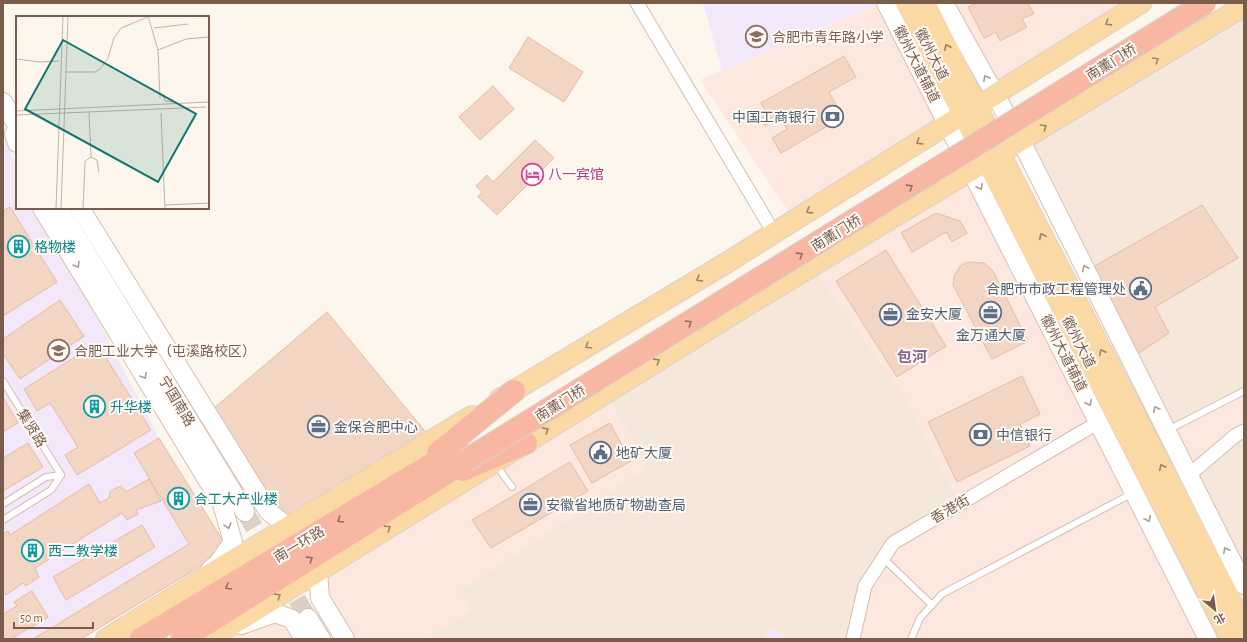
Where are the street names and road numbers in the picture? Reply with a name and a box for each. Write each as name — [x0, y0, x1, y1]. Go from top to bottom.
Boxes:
street label: 徽州大道辅道 — [891, 23, 943, 105]
street label: 徽州大道 — [912, 25, 952, 83]
street label: 南薰门桥 — [1084, 41, 1139, 84]
street label: 南薰门桥 — [809, 212, 864, 255]
street label: 徽州大道辅道 — [1038, 312, 1090, 394]
street label: 徽州大道 — [1059, 313, 1099, 371]
street label: 宁国南路 — [156, 373, 198, 429]
street label: 南薰门桥 — [533, 382, 588, 425]
street label: 集贤路 — [14, 406, 49, 450]
street label: 香港街 — [928, 492, 972, 526]
street label: 南一环路 — [271, 524, 327, 565]

